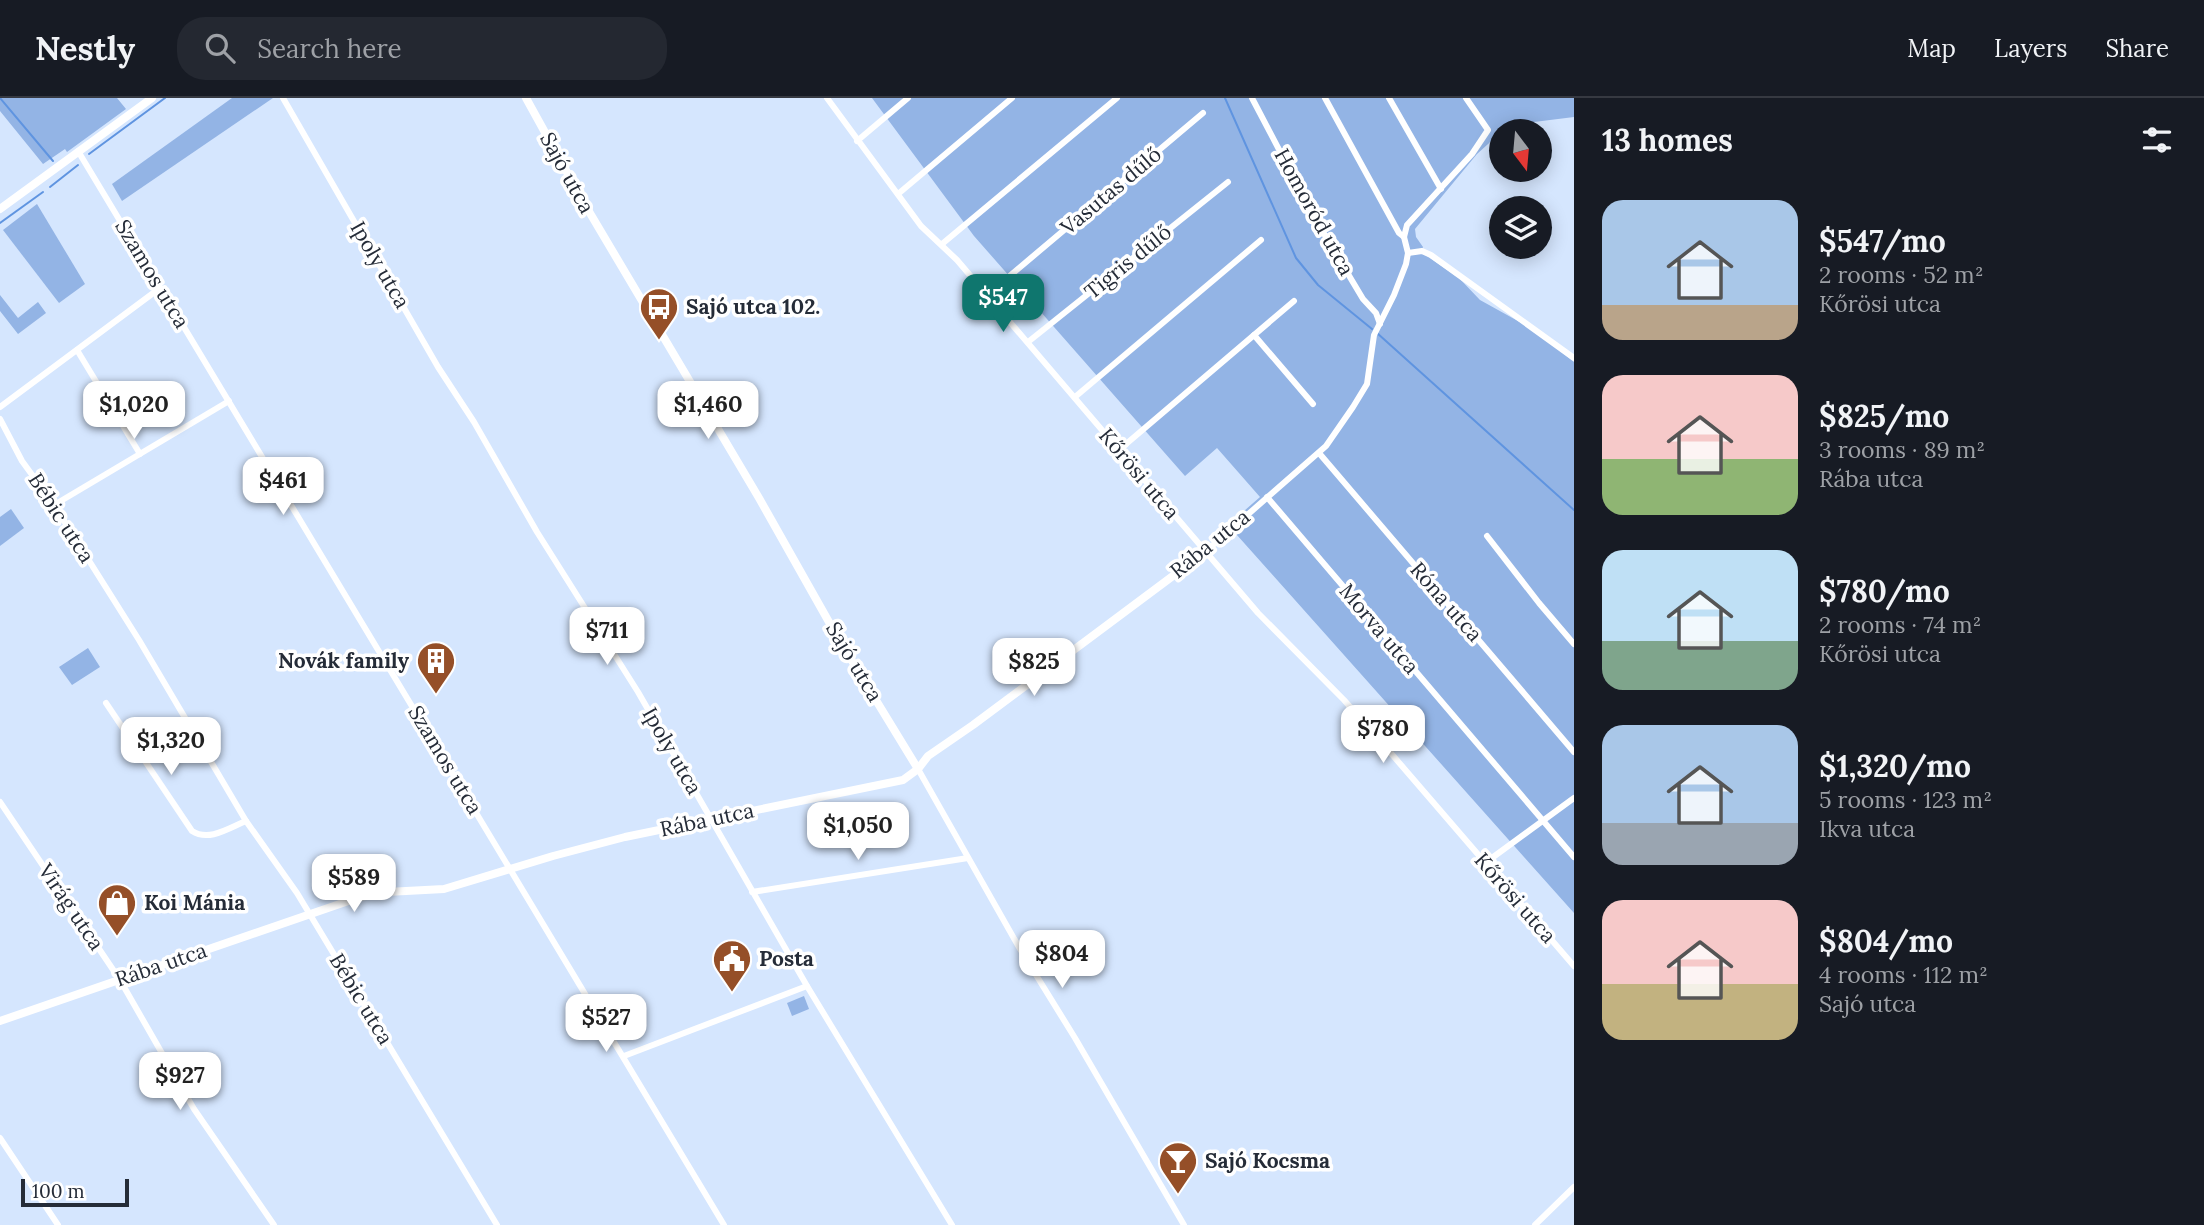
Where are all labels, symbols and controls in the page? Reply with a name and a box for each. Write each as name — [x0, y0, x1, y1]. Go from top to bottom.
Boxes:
search box — [177, 17, 667, 80]
text: Nestly — [35, 27, 135, 69]
icon: search — [201, 29, 239, 67]
text: Search here — [257, 32, 402, 65]
text: Map — [1907, 33, 1956, 64]
text: Layers — [1994, 33, 2067, 64]
text: Share — [2105, 33, 2169, 64]
north arrow — [1489, 119, 1552, 182]
map controls — [1489, 119, 1552, 259]
text: 13 homes — [1602, 121, 1733, 159]
icon: filters — [2138, 121, 2176, 159]
street label: Sajó utca — [534, 127, 601, 218]
street label: Vasutas dűlő — [1054, 141, 1167, 241]
street label: Homoród utca — [1268, 143, 1361, 280]
button: layers — [1489, 196, 1552, 259]
street label: Szamos utca — [109, 214, 196, 333]
street label: Ipoly utca — [345, 216, 416, 313]
street label: Tigris dűlő — [1079, 218, 1177, 305]
text: $547/mo — [1819, 222, 1946, 260]
icon: home — [1658, 228, 1742, 312]
text: 2 rooms · 52 m² — [1819, 260, 1984, 289]
pin: $547 — [962, 274, 1044, 334]
text: $547 — [978, 282, 1028, 311]
bus stop icon: Sajó utca 102. — [638, 286, 680, 341]
text: Kőrösi utca — [1819, 289, 1941, 318]
place label: Sajó utca 102. — [686, 293, 820, 320]
pin: $1,020 — [77, 382, 191, 441]
pin: $1,460 — [651, 382, 765, 441]
text: $1,020 — [99, 389, 169, 418]
text: $1,460 — [673, 389, 743, 418]
text: $825/mo — [1819, 397, 1949, 435]
icon: home — [1658, 403, 1742, 487]
street label: Kőrösi utca — [1093, 422, 1186, 525]
text: 3 rooms · 89 m² — [1819, 435, 1985, 464]
pin: $461 — [242, 458, 324, 517]
text: Rába utca — [1819, 464, 1923, 493]
text: $461 — [259, 465, 307, 494]
street label: Bébic utca — [22, 468, 101, 568]
street label: Rába utca — [1164, 503, 1255, 584]
street label: Róna utca — [1404, 556, 1489, 647]
text: $780/mo — [1819, 572, 1950, 610]
street label: Morva utca — [1334, 578, 1425, 680]
icon: home — [1658, 578, 1742, 662]
pin: $711 — [566, 608, 648, 667]
text: 2 rooms · 74 m² — [1819, 610, 1981, 639]
text: $711 — [586, 615, 629, 644]
street label: Sajó utca — [820, 617, 889, 707]
pin: $825 — [993, 638, 1075, 698]
text: Kőrösi utca — [1819, 639, 1941, 668]
building icon: Novák family — [415, 640, 457, 695]
text: $825 — [1008, 646, 1060, 675]
place label: Novák family — [278, 647, 409, 674]
street label: Szamos utca — [402, 700, 489, 819]
street label: Ipoly utca — [637, 702, 708, 799]
pin: $780 — [1342, 706, 1424, 765]
text: $780 — [1357, 713, 1409, 742]
pin: $1,320 — [114, 718, 228, 777]
text: $1,320 — [137, 725, 205, 754]
text: $1,320/mo — [1819, 747, 1971, 785]
icon: home — [1658, 753, 1742, 837]
text: 5 rooms · 123 m² — [1819, 785, 1992, 814]
street label: Rába utca — [658, 796, 756, 843]
pin: $1,050 — [801, 802, 915, 862]
text: $1,050 — [823, 810, 893, 839]
text: Ikva utca — [1819, 814, 1915, 843]
street label: Kőrösi utca — [1469, 847, 1562, 949]
pin: $589 — [313, 854, 395, 914]
street label: Virág utca — [32, 857, 110, 955]
text: $589 — [328, 862, 380, 891]
shop icon: Koi Mánia — [96, 882, 138, 937]
place label: Koi Mánia — [144, 889, 245, 916]
text: $804/mo — [1819, 922, 1953, 960]
icon: home — [1658, 928, 1742, 1012]
pin: $804 — [1021, 930, 1103, 990]
street label: Rába utca — [111, 936, 210, 993]
public building icon: Posta — [711, 938, 753, 993]
text: $804 — [1035, 938, 1089, 967]
place label: Posta — [759, 945, 814, 972]
street label: Bébic utca — [324, 948, 399, 1049]
text: 4 rooms · 112 m² — [1819, 960, 1988, 989]
text: Sajó utca — [1819, 989, 1916, 1018]
pin: $527 — [565, 995, 647, 1054]
text: $527 — [582, 1002, 631, 1031]
pin: $927 — [139, 1052, 221, 1112]
text: $927 — [155, 1060, 205, 1089]
bar icon: Sajó Kocsma — [1157, 1140, 1199, 1195]
place label: Sajó Kocsma — [1205, 1147, 1330, 1174]
scale bar — [21, 1176, 130, 1208]
text: 100 m — [32, 1179, 85, 1203]

